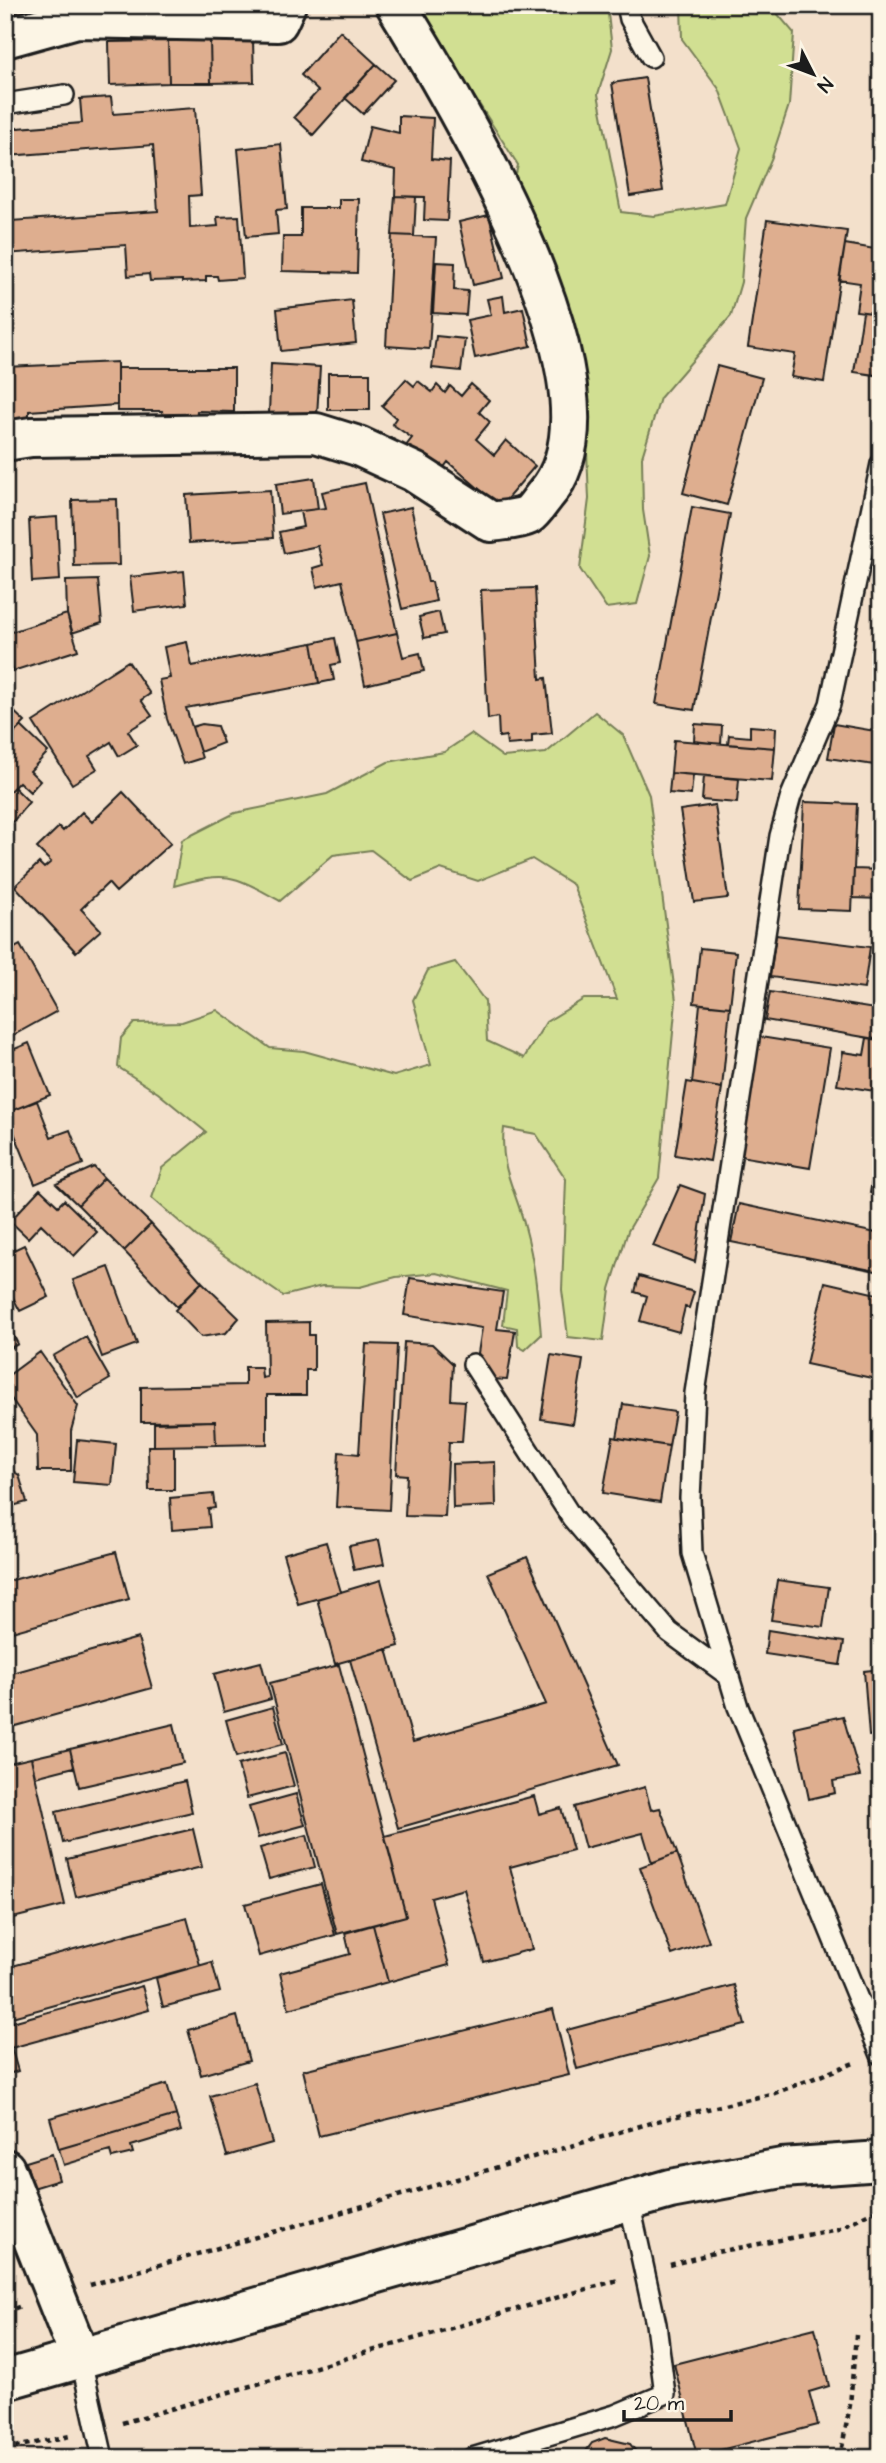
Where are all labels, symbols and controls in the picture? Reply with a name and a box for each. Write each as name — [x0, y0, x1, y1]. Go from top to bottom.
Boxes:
north arrow — [778, 38, 848, 108]
text: N — [810, 71, 839, 98]
scale bar — [624, 2379, 730, 2423]
text: 20 m — [634, 2389, 685, 2418]

